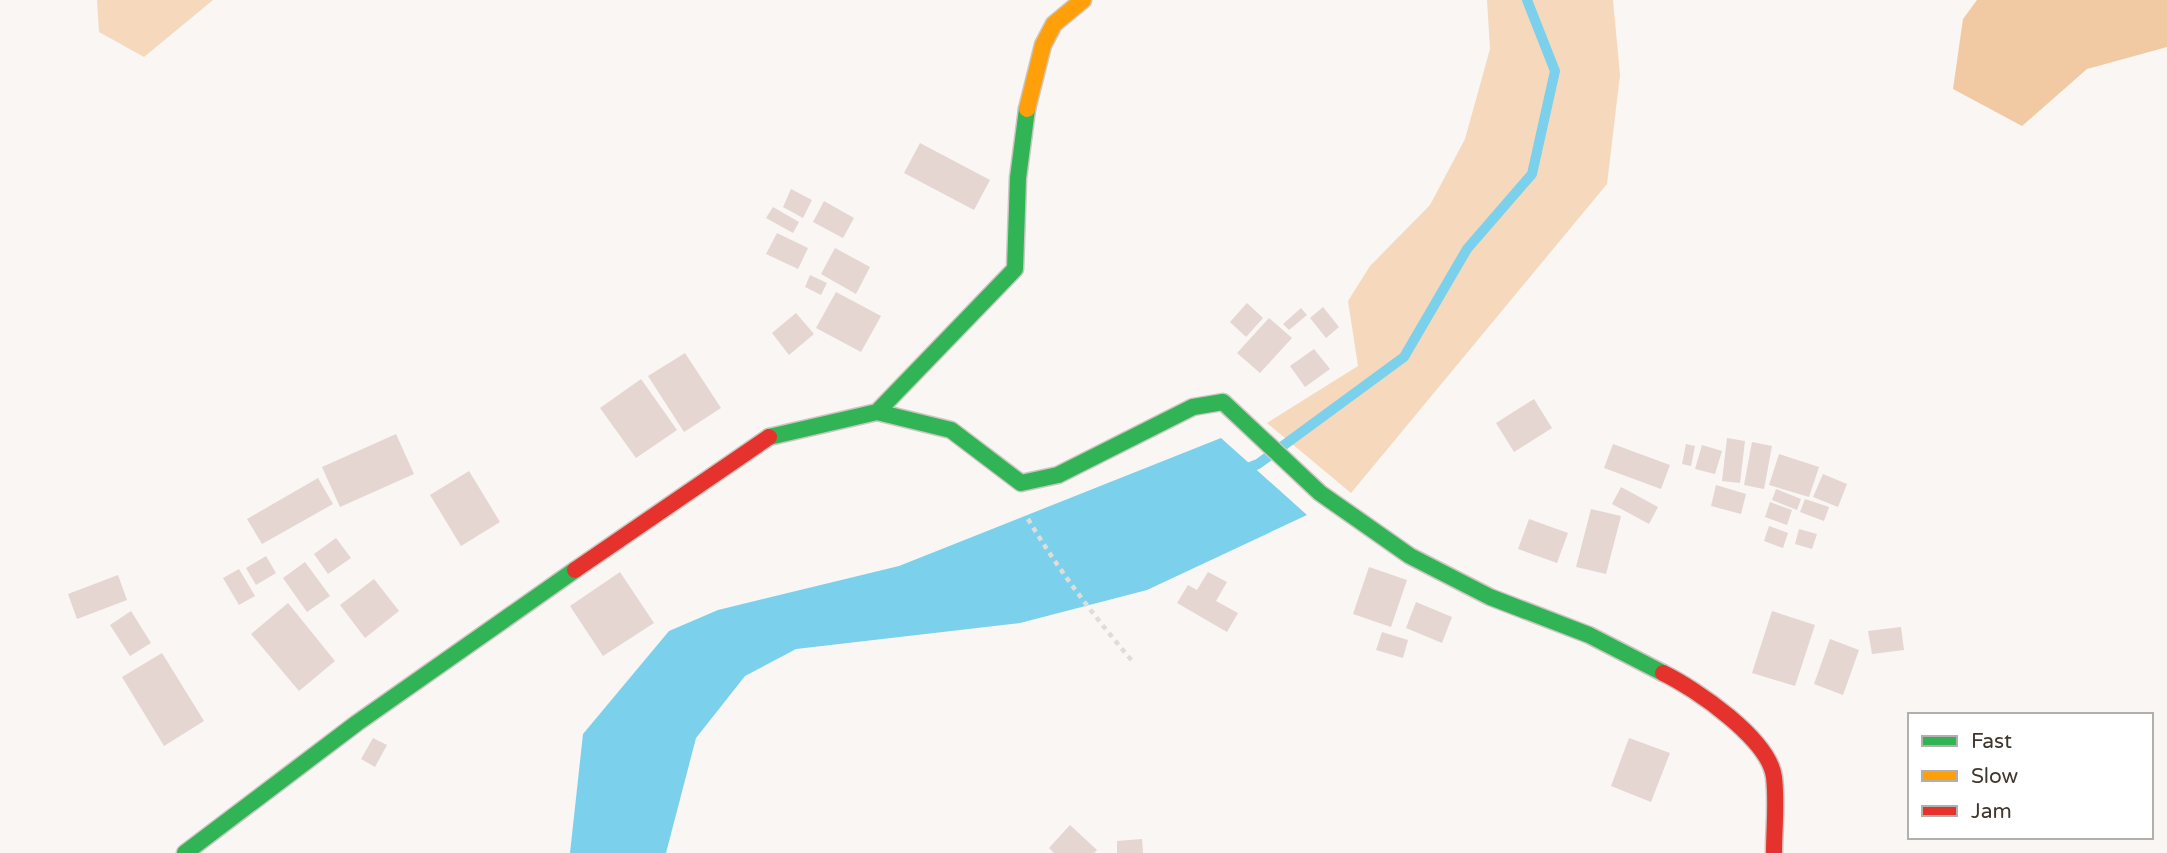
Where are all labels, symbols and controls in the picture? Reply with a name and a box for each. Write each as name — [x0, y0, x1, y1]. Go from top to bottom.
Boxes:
legend — [1908, 713, 2153, 839]
text: Fast — [1971, 729, 2012, 754]
text: Slow — [1971, 764, 2019, 789]
text: Jam — [1971, 799, 2012, 824]

